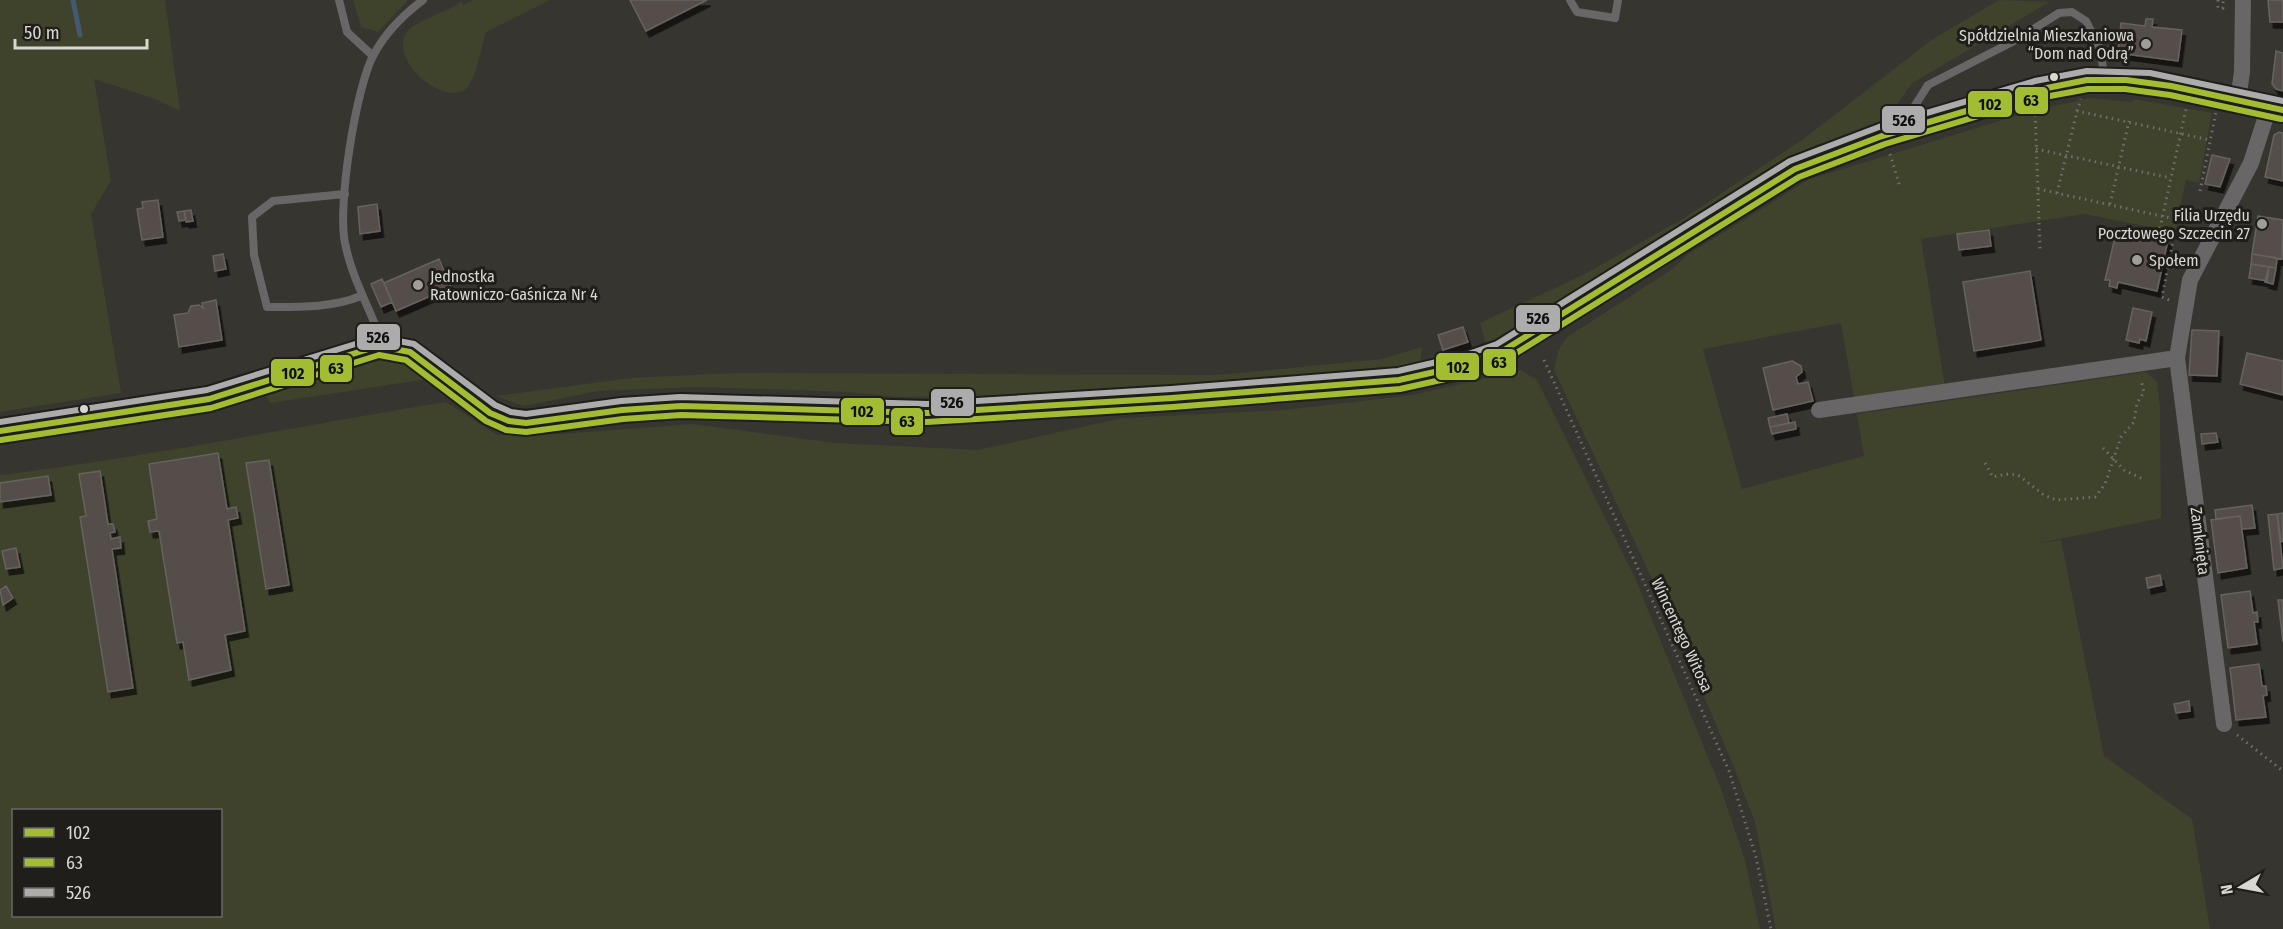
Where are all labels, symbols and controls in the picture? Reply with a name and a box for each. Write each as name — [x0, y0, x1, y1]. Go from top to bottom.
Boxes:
scale bar — [15, 12, 147, 50]
text: 50 m — [24, 22, 60, 44]
place label: Spółdzielnia Mieszkaniowa “Dom nad Odrą” — [1959, 26, 2134, 64]
marker: Spółdzielnia Mieszkaniowa “Dom nad Odrą” — [2139, 37, 2153, 51]
unlabelled marker — [2048, 71, 2060, 83]
line badge: 63 — [2014, 86, 2049, 115]
line badge: 102 — [1967, 90, 2013, 118]
text: 63 — [2023, 91, 2039, 110]
text: 102 — [1979, 95, 2002, 114]
line badge: 526 — [1881, 105, 1926, 134]
text: 526 — [1892, 111, 1916, 130]
place label: Filia Urzędu Pocztowego Szczecin 27 — [2098, 206, 2251, 243]
marker: Filia Urzędu Pocztowego Szczecin 27 — [2255, 217, 2269, 231]
place label: Społem — [2149, 251, 2199, 270]
marker: Społem — [2130, 253, 2144, 267]
place label: Jednostka Ratowniczo-Gaśnicza Nr 4 — [430, 267, 598, 304]
marker: Jednostka Ratowniczo-Gaśnicza Nr 4 — [411, 278, 425, 292]
line badge: 526 — [1515, 304, 1561, 333]
text: 526 — [1526, 309, 1550, 328]
line badge: 526 — [356, 323, 401, 351]
text: 526 — [366, 328, 390, 347]
line badge: 63 — [1482, 348, 1517, 377]
line badge: 102 — [1435, 352, 1480, 381]
text: 63 — [1491, 353, 1507, 372]
line badge: 63 — [319, 354, 353, 383]
line badge: 102 — [270, 358, 315, 387]
text: 102 — [1447, 358, 1470, 377]
text: 63 — [328, 359, 344, 378]
text: 102 — [282, 364, 305, 383]
line badge: 526 — [930, 388, 975, 417]
text: 526 — [940, 393, 964, 412]
line badge: 102 — [840, 397, 885, 426]
text: 102 — [851, 402, 874, 421]
unlabelled marker — [78, 403, 90, 415]
line badge: 63 — [890, 407, 924, 436]
text: 63 — [899, 412, 915, 431]
street label: Zamknięta — [2186, 506, 2214, 576]
street label: Wincentego Witosa — [1647, 575, 1717, 695]
legend — [12, 809, 222, 917]
text: 102 — [66, 822, 90, 844]
text: 63 — [66, 852, 83, 874]
north arrow — [2211, 857, 2271, 917]
text: 526 — [66, 882, 91, 904]
text: N — [2217, 883, 2237, 896]

